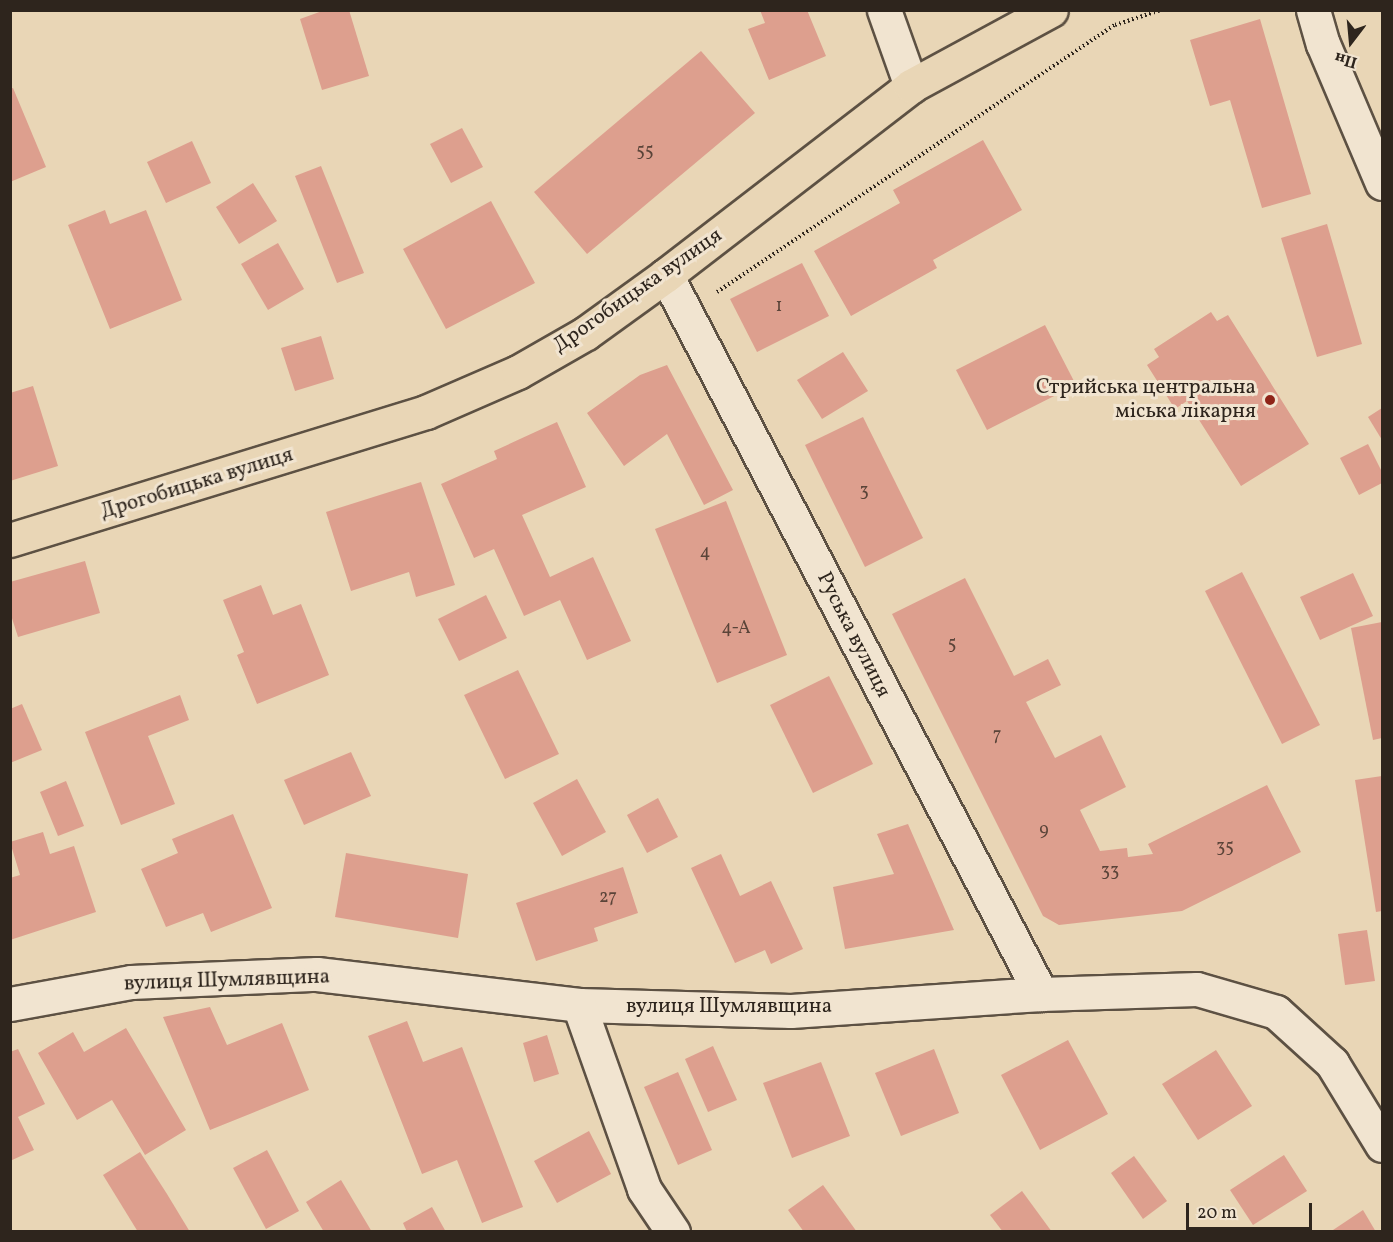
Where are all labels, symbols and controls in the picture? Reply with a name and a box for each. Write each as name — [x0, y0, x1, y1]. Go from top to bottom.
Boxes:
north arrow — [1321, 12, 1381, 72]
text: Пн — [1332, 46, 1360, 73]
house number: 55 — [636, 141, 654, 163]
street label: Дрогобицька вулиця — [549, 223, 727, 359]
house number: 1 — [776, 296, 782, 318]
place label: Стрийська центральна міська лікарня — [1036, 375, 1256, 425]
marker: Стрийська центральна міська лікарня — [1261, 391, 1279, 409]
street label: Дрогобицька вулиця — [98, 443, 296, 525]
house number: 3 — [859, 481, 869, 503]
house number: 4 — [700, 542, 710, 564]
street label: Руська вулиця — [811, 568, 895, 702]
house number: 4-А — [721, 618, 751, 640]
house number: 5 — [948, 634, 956, 656]
house number: 7 — [993, 725, 1001, 747]
house number: 9 — [1039, 820, 1049, 842]
house number: 35 — [1216, 837, 1234, 859]
house number: 33 — [1101, 861, 1119, 883]
house number: 27 — [599, 887, 617, 909]
street label: вулиця Шумлявщина — [124, 965, 330, 997]
street label: вулиця Шумлявщина — [626, 994, 832, 1020]
scale bar — [1189, 1191, 1315, 1229]
text: 20 m — [1197, 1201, 1237, 1226]

